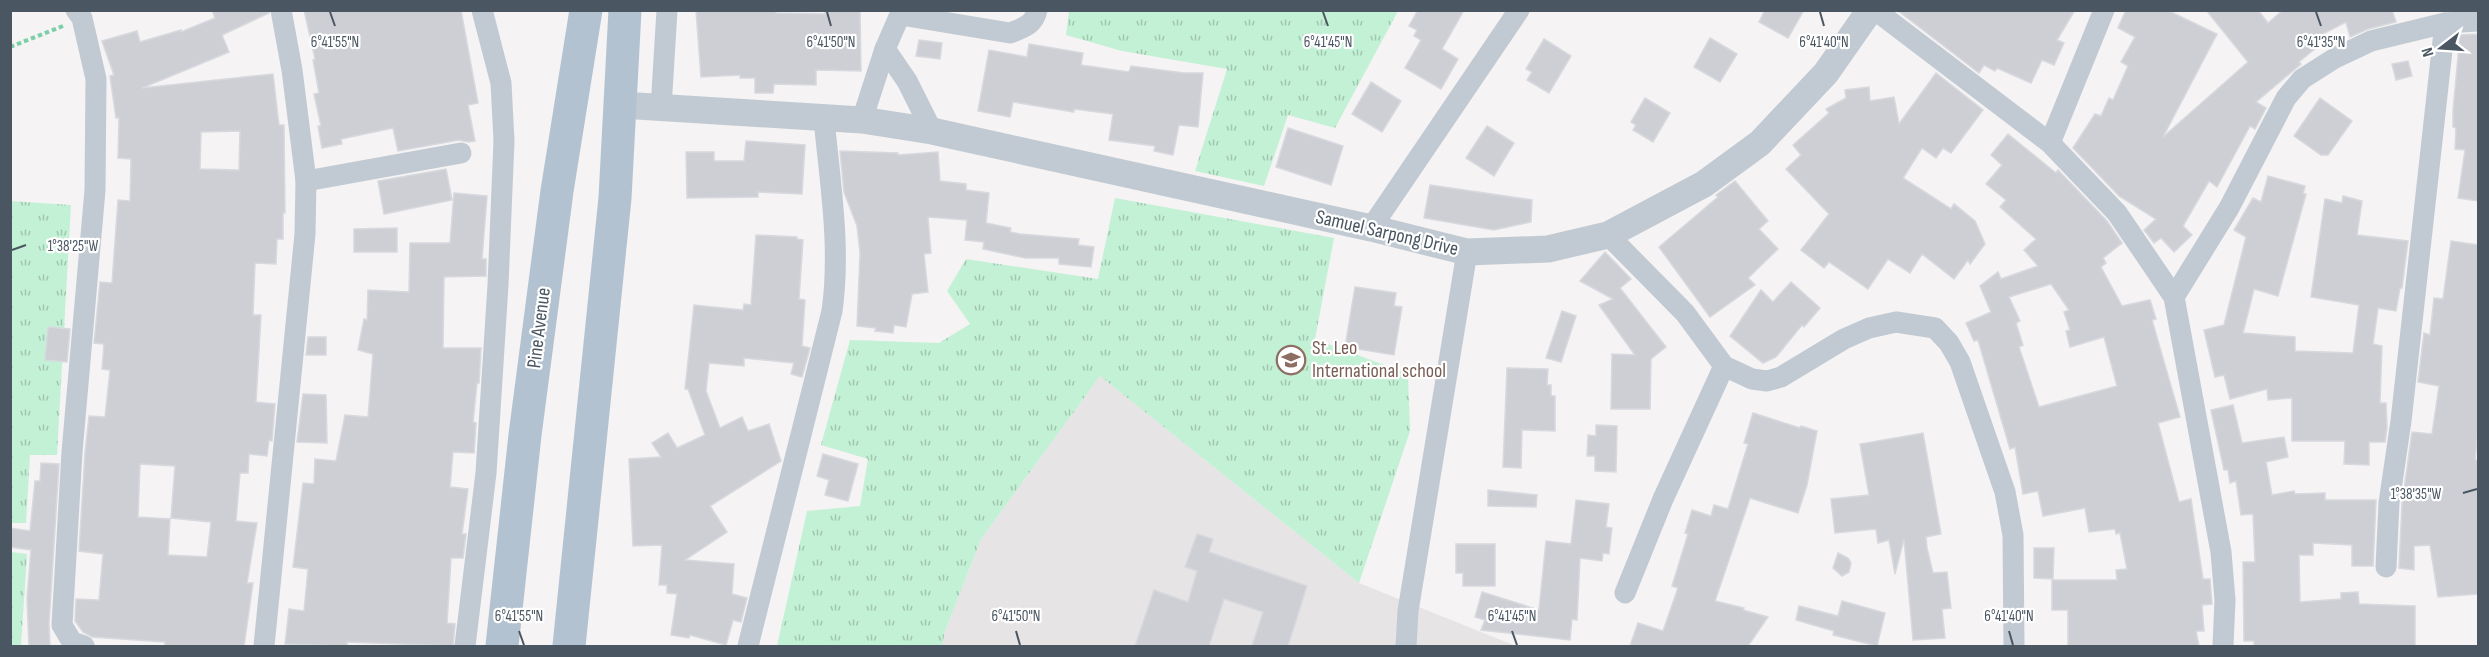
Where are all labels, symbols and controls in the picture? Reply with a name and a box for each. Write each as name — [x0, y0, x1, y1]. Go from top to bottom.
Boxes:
north arrow — [2411, 18, 2471, 78]
text: 6°41'55"N — [311, 33, 359, 52]
text: 6°41'50"N — [806, 33, 856, 52]
text: 6°41'45"N — [1304, 33, 1352, 52]
text: 6°41'40"N — [1799, 33, 1849, 52]
text: 6°41'35"N — [2297, 33, 2345, 52]
text: N — [2418, 45, 2438, 59]
street label: Samuel Sarpong Drive — [1313, 205, 1461, 261]
text: 1°38'25"W — [48, 237, 98, 256]
street label: Pine Avenue — [522, 286, 556, 370]
place label: St. Leo International school — [1312, 336, 1446, 383]
school or university icon: St. Leo International school — [1275, 344, 1307, 376]
text: 1°38'35"W — [2391, 485, 2442, 504]
text: 6°41'55"N — [495, 607, 543, 626]
text: 6°41'50"N — [991, 607, 1041, 626]
text: 6°41'45"N — [1488, 607, 1536, 626]
text: 6°41'40"N — [1984, 607, 2034, 626]

